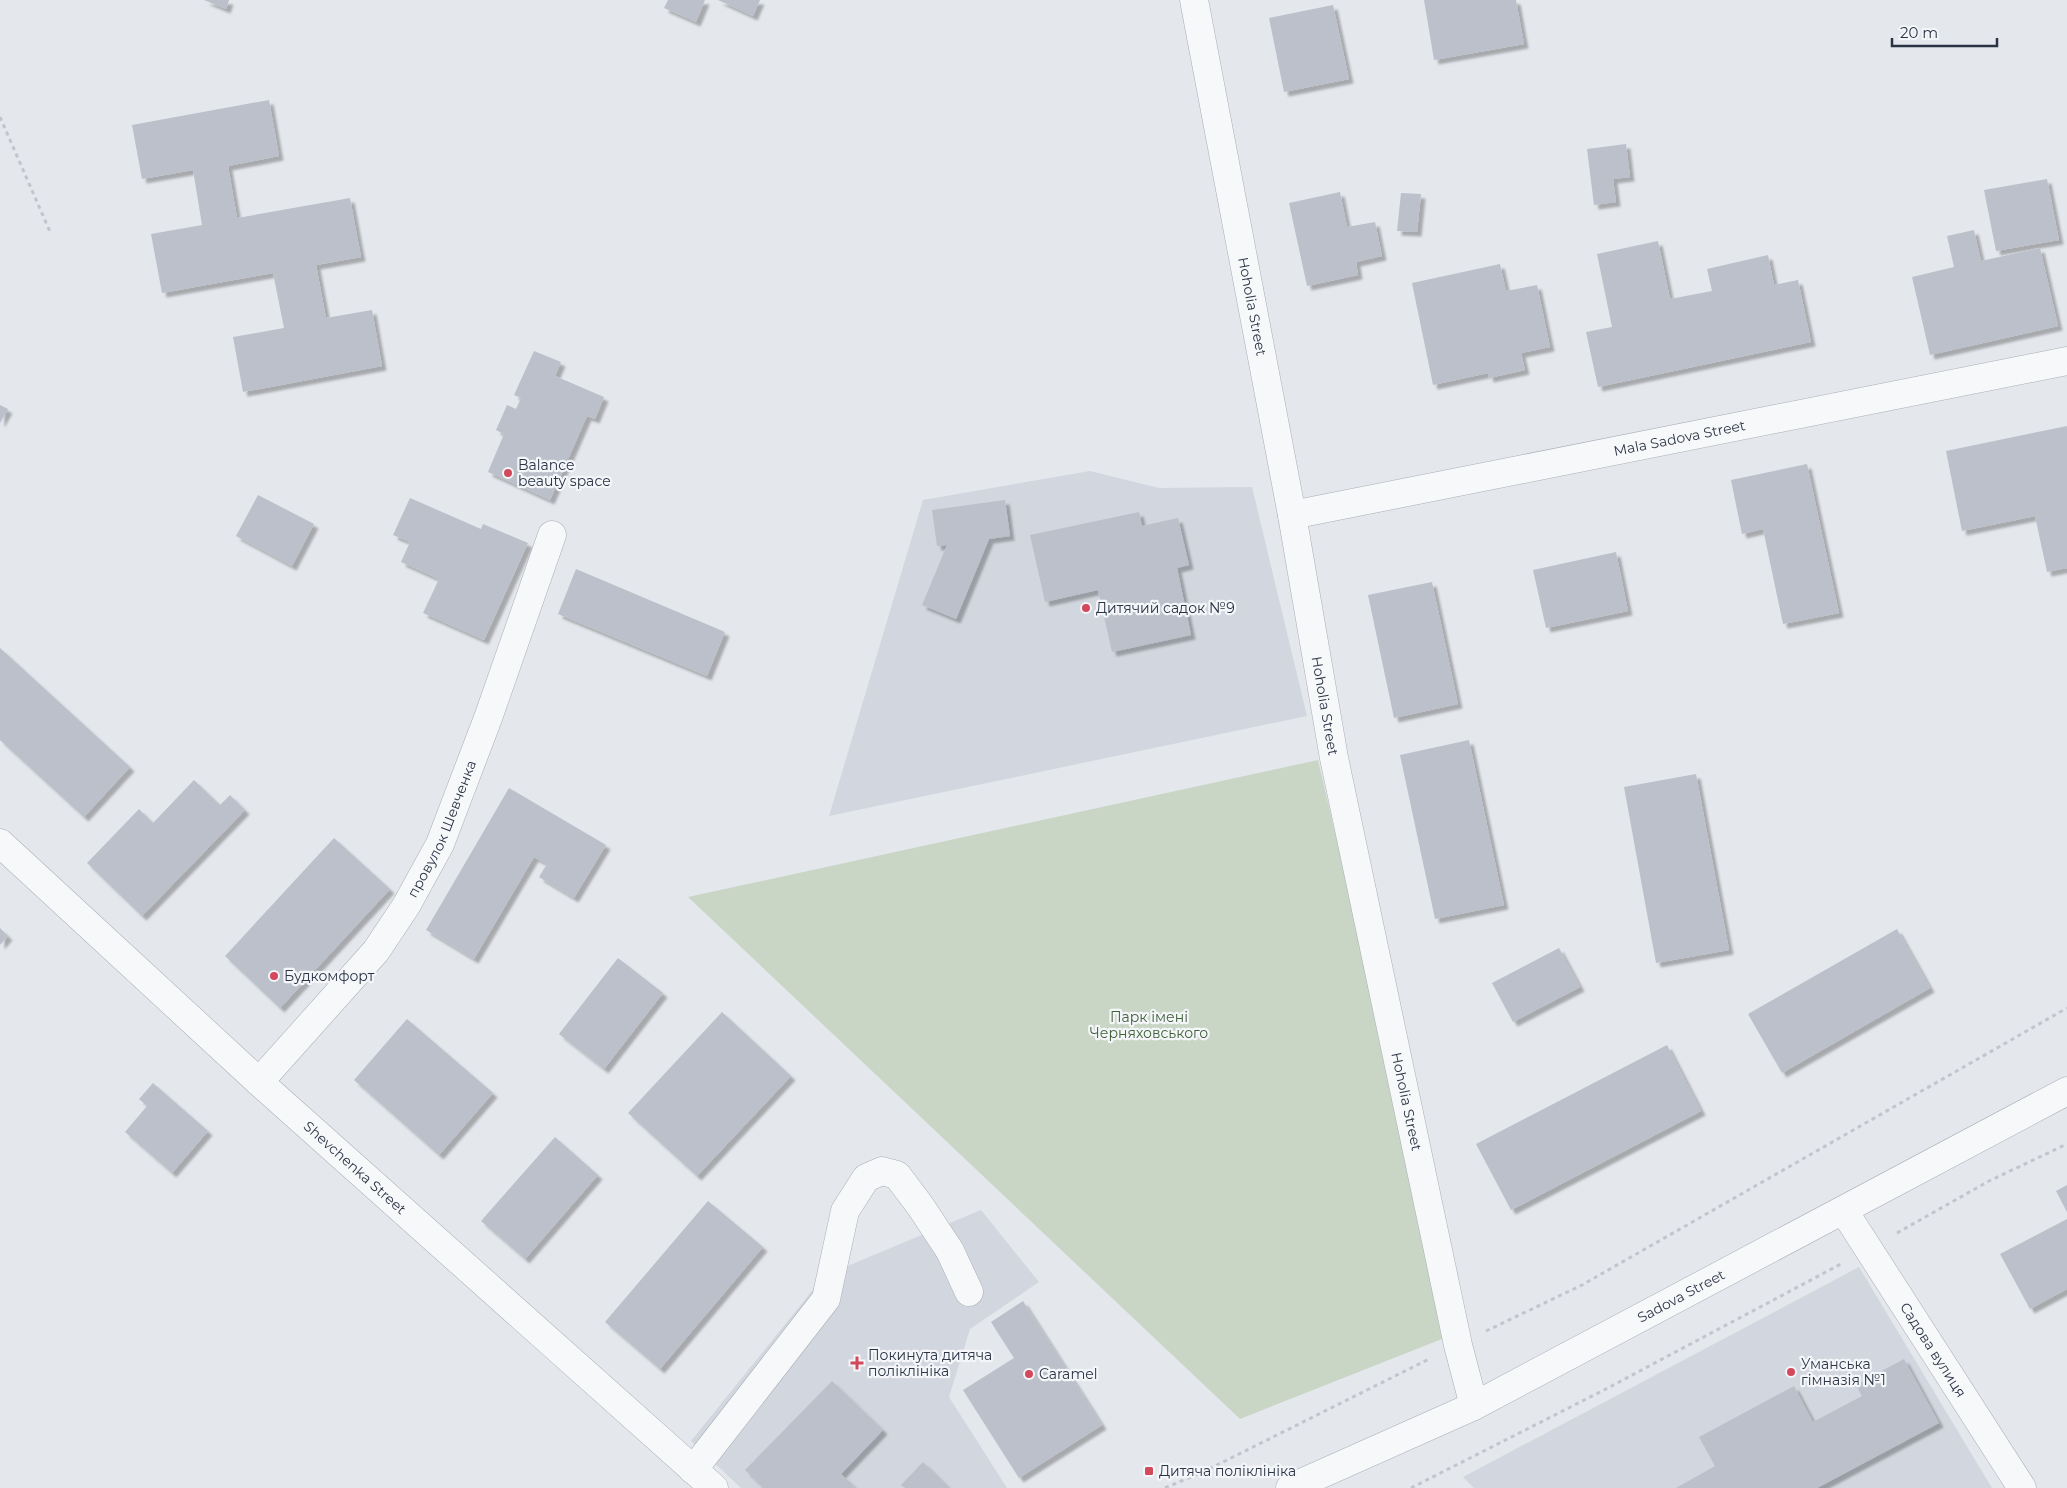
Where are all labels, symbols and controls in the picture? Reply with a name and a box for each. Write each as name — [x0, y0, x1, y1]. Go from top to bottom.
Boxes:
scale bar — [1892, 15, 1997, 47]
text: 20 m — [1900, 23, 1938, 42]
street label: Hoholia Street — [1234, 256, 1271, 358]
street label: Mala Sadova Street — [1612, 416, 1747, 460]
place label: Balance beauty space — [518, 456, 611, 490]
marker: Balance beauty space — [502, 467, 514, 479]
place label: Дитячий садок №9 — [1096, 599, 1235, 617]
marker: Дитячий садок №9 — [1080, 602, 1092, 614]
street label: Hoholia Street — [1308, 655, 1342, 757]
street label: провулок Шевченка — [403, 758, 480, 901]
place label: Будкомфорт — [284, 967, 375, 985]
marker: Будкомфорт — [268, 970, 280, 982]
park label: Парк імені Черняховського — [1090, 1008, 1208, 1042]
street label: Hoholia Street — [1387, 1051, 1426, 1153]
street label: Shevchenka Street — [300, 1117, 410, 1218]
street label: Sadova Street — [1634, 1265, 1728, 1327]
street label: Садова вулиця — [1896, 1299, 1970, 1401]
place label: Покинута дитяча поліклініка — [868, 1346, 992, 1380]
place label: Уманська гімназія №1 — [1801, 1355, 1886, 1389]
marker: Покинута дитяча поліклініка — [850, 1356, 864, 1370]
place label: Caramel — [1039, 1365, 1097, 1383]
marker: Уманська гімназія №1 — [1785, 1366, 1797, 1378]
marker: Caramel — [1023, 1368, 1035, 1380]
place label: Дитяча поліклініка — [1159, 1462, 1296, 1480]
marker: Дитяча поліклініка — [1143, 1465, 1155, 1477]

